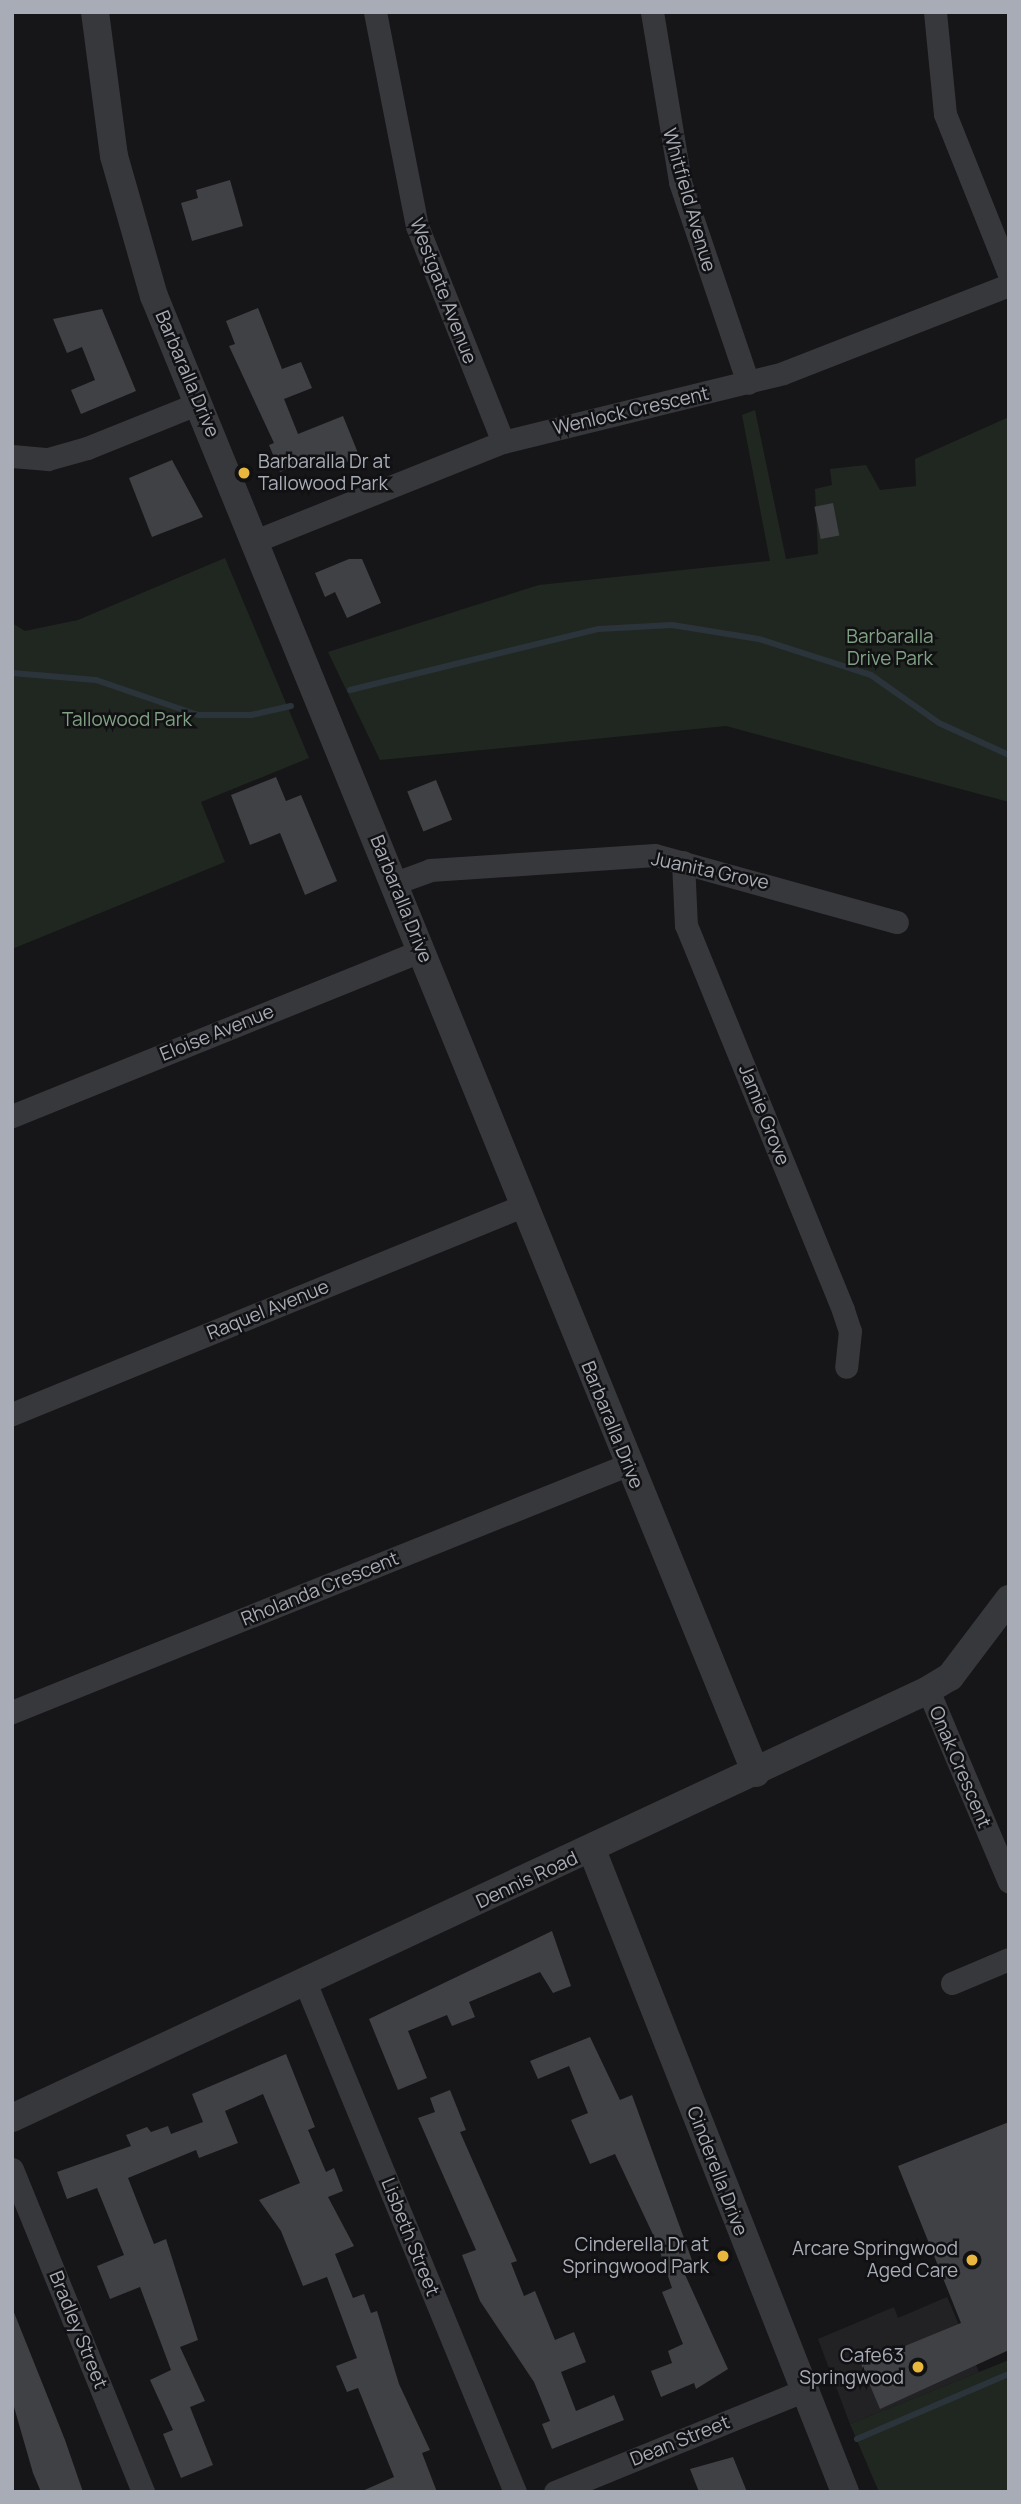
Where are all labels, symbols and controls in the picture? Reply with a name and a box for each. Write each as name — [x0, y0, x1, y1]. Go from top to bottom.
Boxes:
street label: Whitfield Avenue — [658, 126, 720, 274]
street label: Westgate Avenue — [405, 215, 481, 367]
street label: Barbaralla Drive — [150, 307, 224, 441]
street label: Wenlock Crescent — [551, 382, 711, 440]
place label: Barbaralla Dr at Tallowood Park — [258, 451, 391, 495]
marker: Barbaralla Dr at Tallowood Park — [236, 465, 252, 481]
park label: Barbaralla Drive Park — [846, 626, 934, 670]
park label: Tallowood Park — [62, 709, 192, 731]
street label: Barbaralla Drive — [365, 832, 437, 966]
street label: Juanita Grove — [649, 847, 771, 895]
street label: Eloise Avenue — [157, 1000, 277, 1066]
street label: Jamie Grove — [734, 1062, 794, 1168]
street label: Raquel Avenue — [204, 1275, 332, 1345]
street label: Barbaralla Drive — [576, 1358, 648, 1492]
street label: Rholanda Crescent — [238, 1547, 402, 1631]
street label: Onak Crescent — [924, 1703, 996, 1831]
street label: Dennis Road — [473, 1847, 581, 1913]
street label: Cinderella Drive — [682, 2103, 752, 2239]
street label: Lisbeth Street — [376, 2175, 444, 2299]
place label: Cinderella Dr at Springwood Park — [563, 2234, 709, 2278]
place label: Arcare Springwood Aged Care — [792, 2238, 958, 2282]
marker: Cinderella Dr at Springwood Park — [715, 2248, 731, 2264]
marker: Arcare Springwood Aged Care — [964, 2252, 980, 2268]
street label: Bradley Street — [44, 2268, 112, 2392]
place label: Cafe63 Springwood — [799, 2345, 904, 2389]
marker: Cafe63 Springwood — [910, 2359, 926, 2375]
street label: Dean Street — [627, 2411, 733, 2471]

